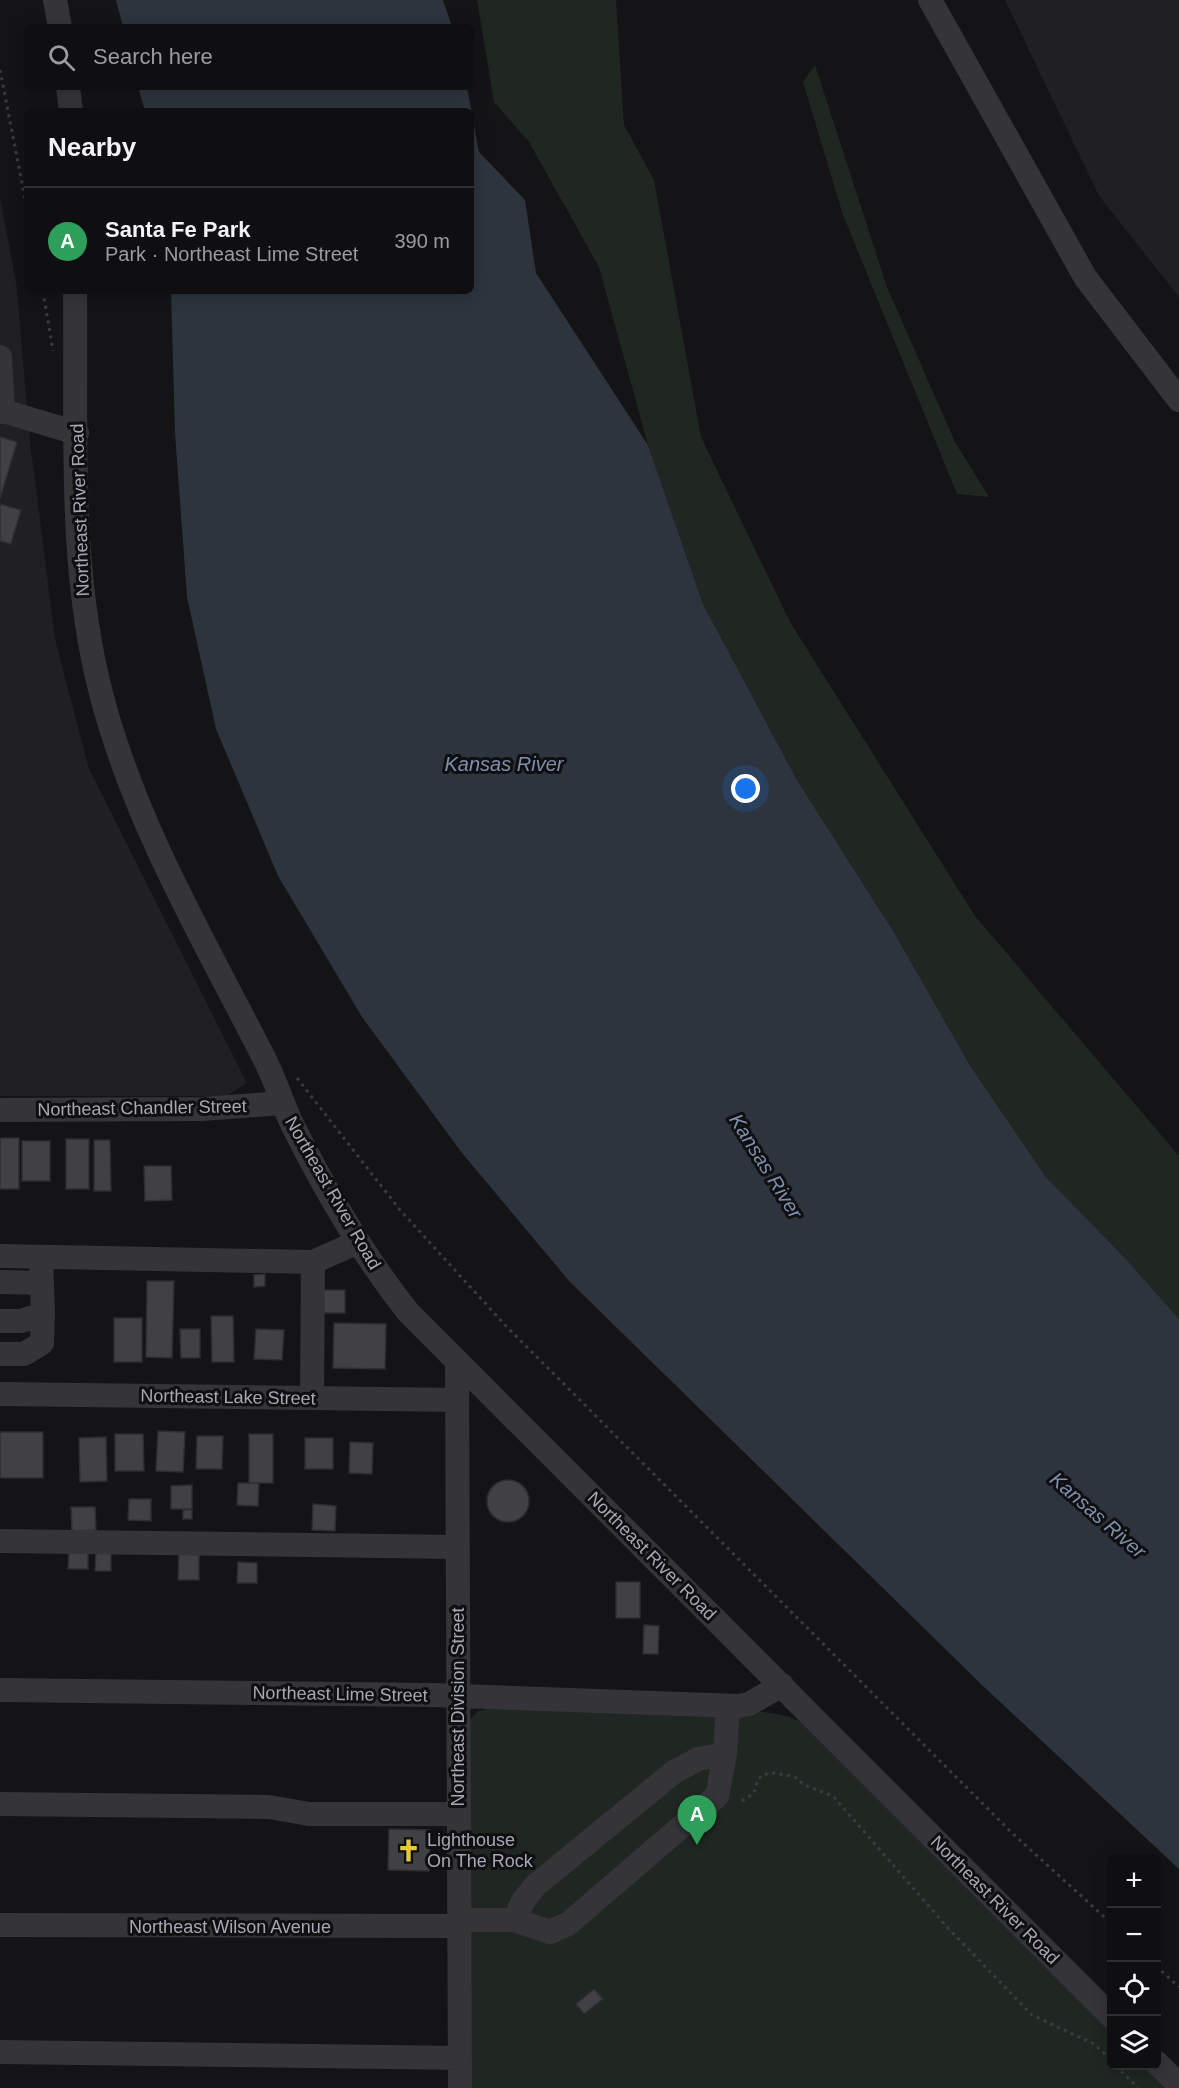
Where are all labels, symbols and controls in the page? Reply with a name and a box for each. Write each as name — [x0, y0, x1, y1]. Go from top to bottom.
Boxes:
search box — [24, 24, 474, 90]
icon: search — [45, 41, 78, 74]
text: Search here — [93, 44, 213, 69]
text: Nearby — [48, 132, 136, 162]
text: Santa Fe Park — [105, 217, 251, 242]
text: A — [60, 230, 75, 252]
text: 390 m — [394, 230, 450, 252]
text: Park · Northeast Lime Street — [105, 243, 358, 265]
street label: Northeast River Road — [67, 423, 93, 597]
water label: Kansas River — [445, 753, 565, 775]
your location — [731, 774, 760, 803]
street label: Northeast Chandler Street — [37, 1096, 247, 1120]
water label: Kansas River — [725, 1110, 808, 1223]
street label: Northeast River Road — [281, 1113, 385, 1273]
street label: Northeast Lake Street — [140, 1385, 316, 1409]
water label: Kansas River — [1046, 1468, 1151, 1563]
street label: Northeast River Road — [584, 1488, 720, 1624]
street label: Northeast Division Street — [448, 1607, 468, 1807]
street label: Northeast Lime Street — [252, 1682, 428, 1706]
pin: A — [678, 1796, 716, 1845]
place label: Lighthouse On The Rock — [427, 1830, 534, 1871]
street label: Northeast River Road — [927, 1832, 1063, 1968]
church icon: Lighthouse On The Rock — [396, 1837, 422, 1863]
map controls — [1107, 1854, 1161, 2070]
button: + — [1107, 1854, 1161, 1908]
button: − — [1107, 1908, 1161, 1962]
street label: Northeast Wilson Avenue — [129, 1917, 331, 1937]
button: locate — [1107, 1962, 1161, 2016]
button: layers — [1107, 2016, 1161, 2070]

